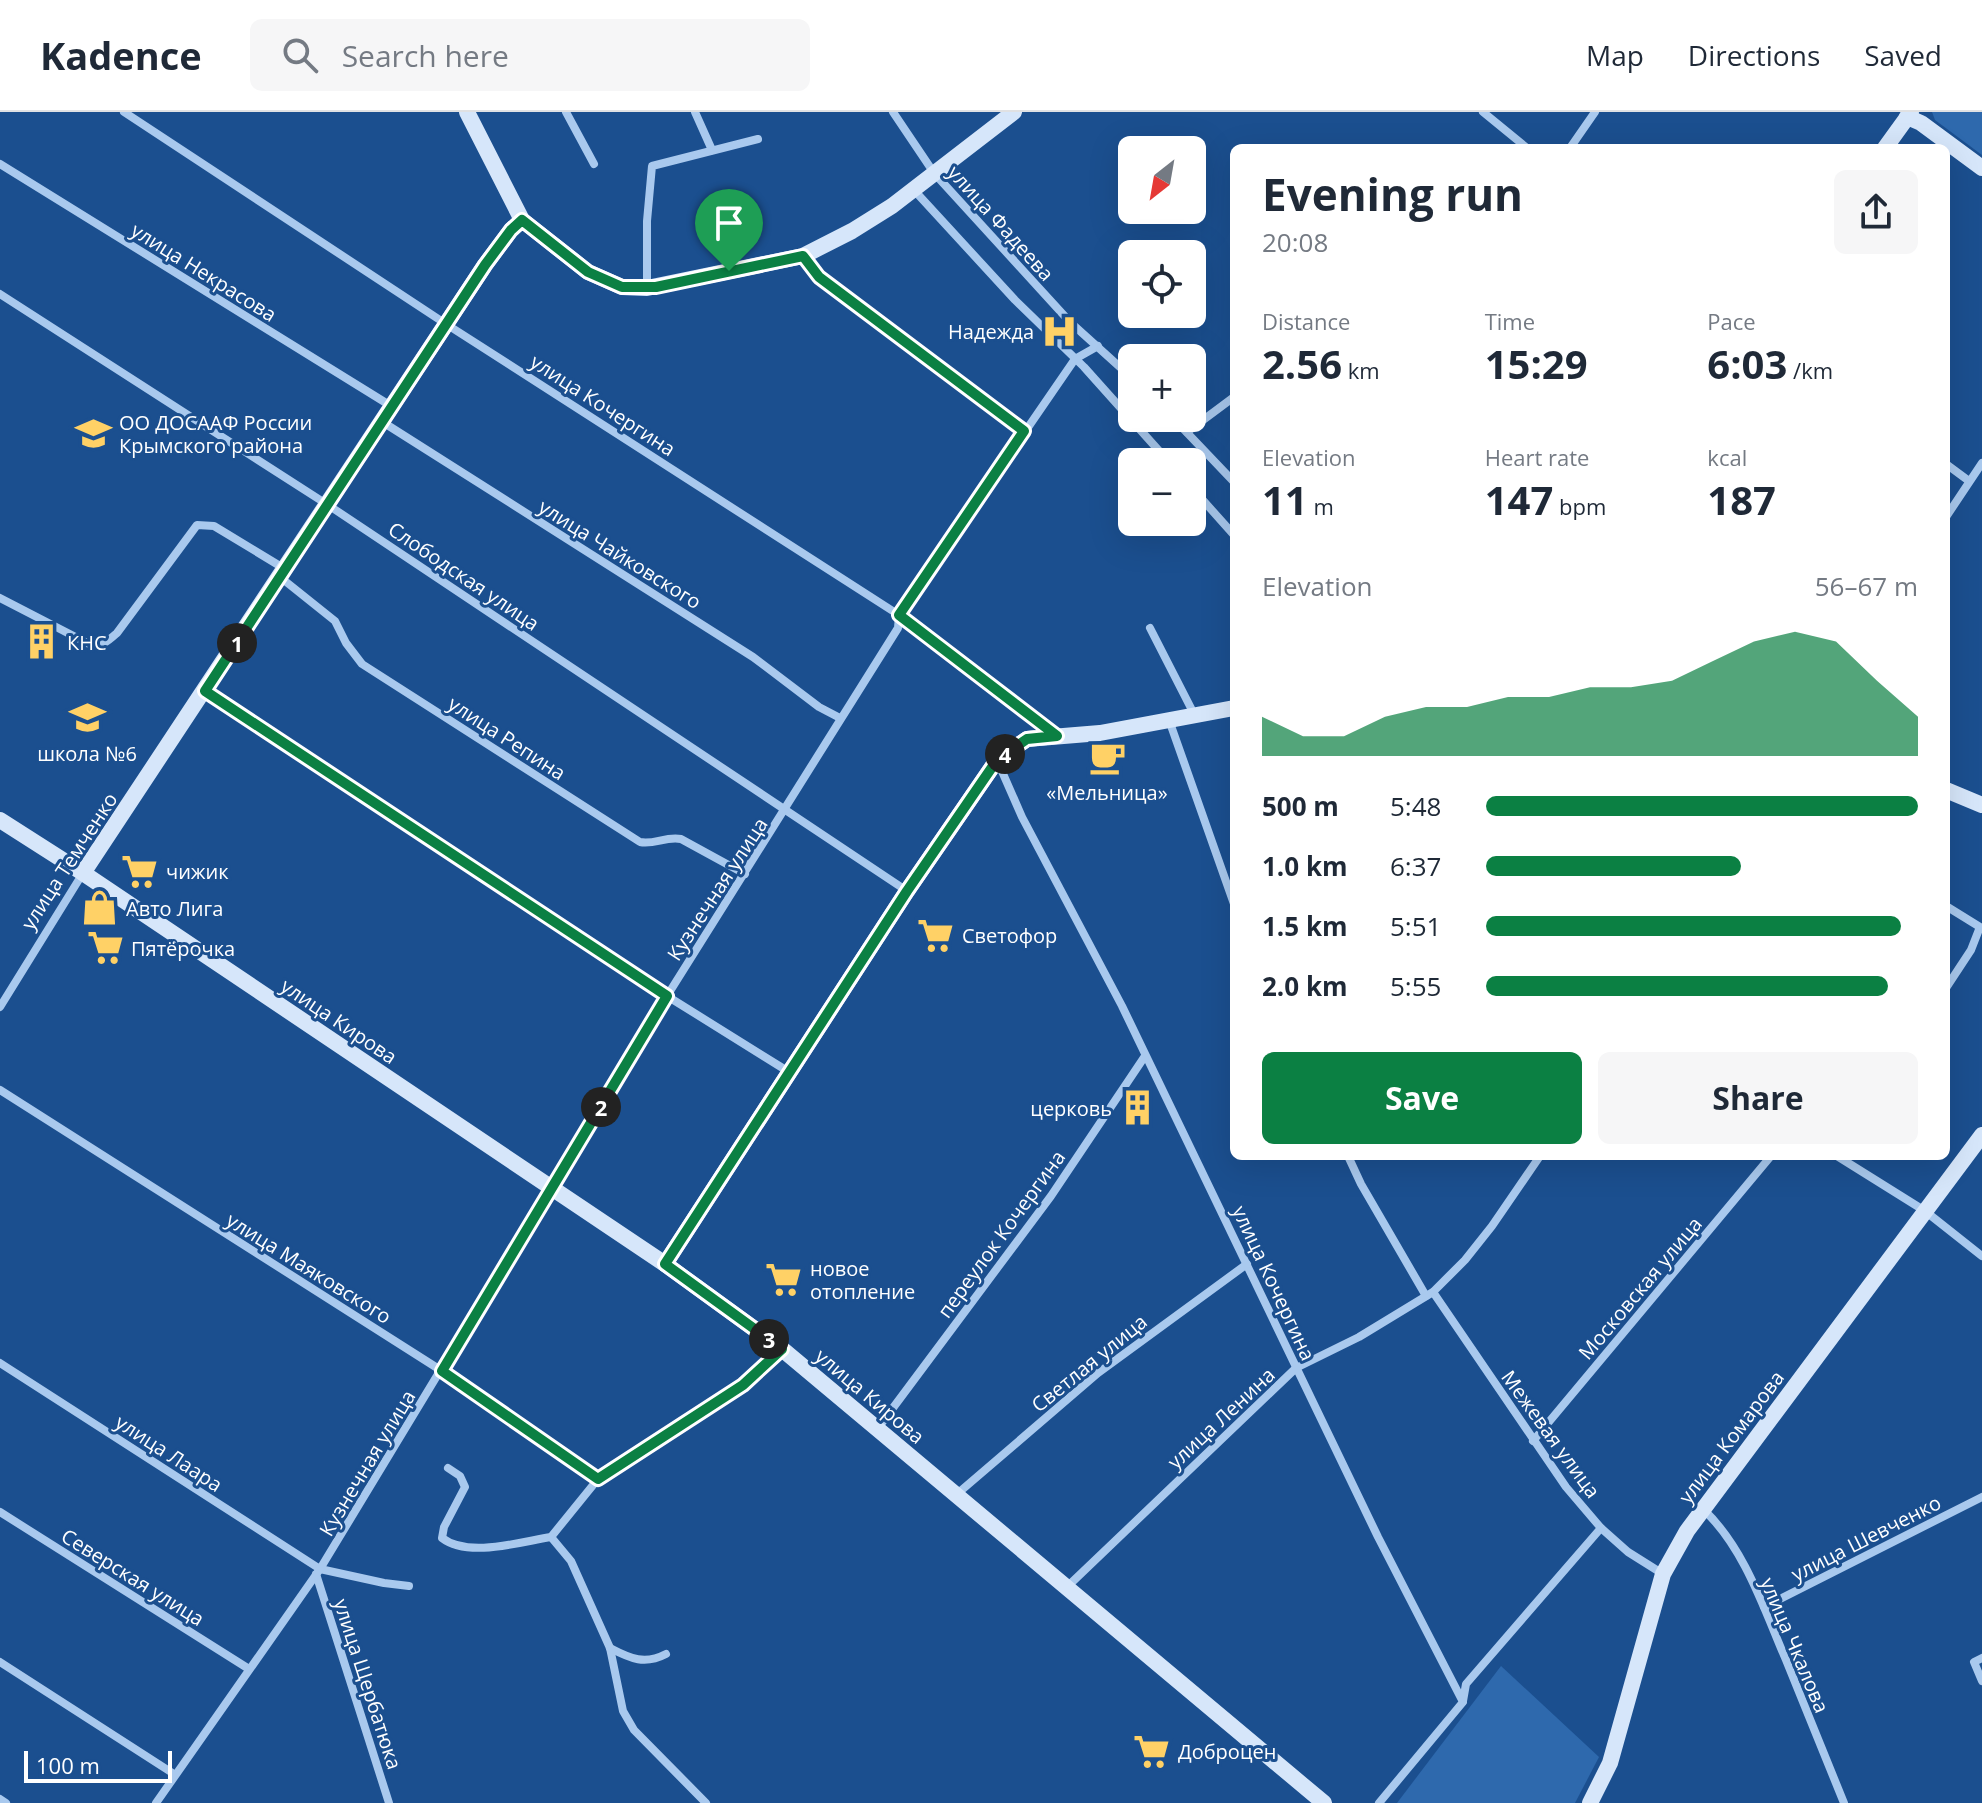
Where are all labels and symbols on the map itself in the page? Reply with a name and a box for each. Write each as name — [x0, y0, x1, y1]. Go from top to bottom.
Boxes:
north arrow — [1118, 136, 1206, 224]
street label: улица Фадеева — [942, 159, 1060, 287]
pin — [695, 189, 763, 271]
street label: улица Некрасова — [126, 216, 282, 328]
hospital icon: Надежда — [1041, 312, 1079, 350]
place label: Надежда — [948, 318, 1034, 345]
street label: улица Кочергина — [525, 348, 681, 462]
place label: ОО ДОСААФ России Крымского района — [119, 409, 312, 459]
school or university icon: ОО ДОСААФ России Крымского района — [74, 414, 112, 452]
street label: улица Чайковского — [533, 493, 707, 615]
street label: Слободская улица — [383, 515, 545, 637]
building icon: КНС — [22, 623, 60, 661]
pin: 1 — [217, 623, 257, 663]
place label: КНС — [67, 629, 107, 656]
street label: улица Репина — [443, 690, 571, 786]
school or university icon: школа №6 — [68, 699, 106, 737]
pin: 4 — [985, 734, 1025, 774]
cafe icon: «Мельница» — [1088, 738, 1126, 776]
place label: школа №6 — [37, 740, 137, 767]
place label: «Мельница» — [1046, 779, 1168, 806]
street label: улица Темченко — [15, 787, 123, 935]
street label: Кузнечная улица — [661, 812, 773, 966]
supermarket icon: чижик — [121, 852, 159, 890]
place label: чижик — [166, 858, 229, 885]
shop icon: Авто Лига — [81, 889, 119, 927]
place label: Авто Лига — [126, 895, 223, 922]
supermarket icon: Светофор — [917, 916, 955, 954]
place label: Светофор — [962, 922, 1057, 949]
supermarket icon: Пятёрочка — [86, 929, 124, 967]
place label: Пятёрочка — [131, 935, 235, 962]
street label: улица Кирова — [276, 972, 402, 1070]
pin: 2 — [581, 1087, 621, 1127]
building icon: церковь — [1119, 1089, 1157, 1127]
place label: церковь — [1030, 1095, 1112, 1122]
street label: переулок Кочергина — [931, 1145, 1071, 1323]
street label: улица Кочергина — [1226, 1201, 1322, 1365]
street label: улица Маяковского — [221, 1206, 397, 1330]
street label: Московская улица — [1572, 1211, 1708, 1365]
place label: новое отопление — [810, 1255, 915, 1305]
supermarket icon: новое отопление — [765, 1261, 803, 1299]
street label: Светлая улица — [1026, 1308, 1152, 1418]
pin: 3 — [749, 1319, 789, 1359]
street label: улица Кирова — [810, 1342, 930, 1450]
street label: улица Ленина — [1162, 1361, 1280, 1475]
street label: Межевая улица — [1495, 1365, 1607, 1503]
street label: улица Комарова — [1672, 1365, 1790, 1509]
street label: Кузнечная улица — [313, 1385, 421, 1541]
street label: улица Лаара — [110, 1408, 228, 1498]
street label: улица Шевченко — [1786, 1489, 1946, 1587]
street label: Северская улица — [56, 1522, 210, 1632]
street label: улица Чкалова — [1754, 1573, 1836, 1717]
street label: улица Щербатюка — [328, 1595, 408, 1773]
supermarket icon: Доброцен — [1133, 1732, 1171, 1770]
place label: Доброцен — [1178, 1738, 1276, 1765]
scale bar — [24, 1747, 172, 1783]

